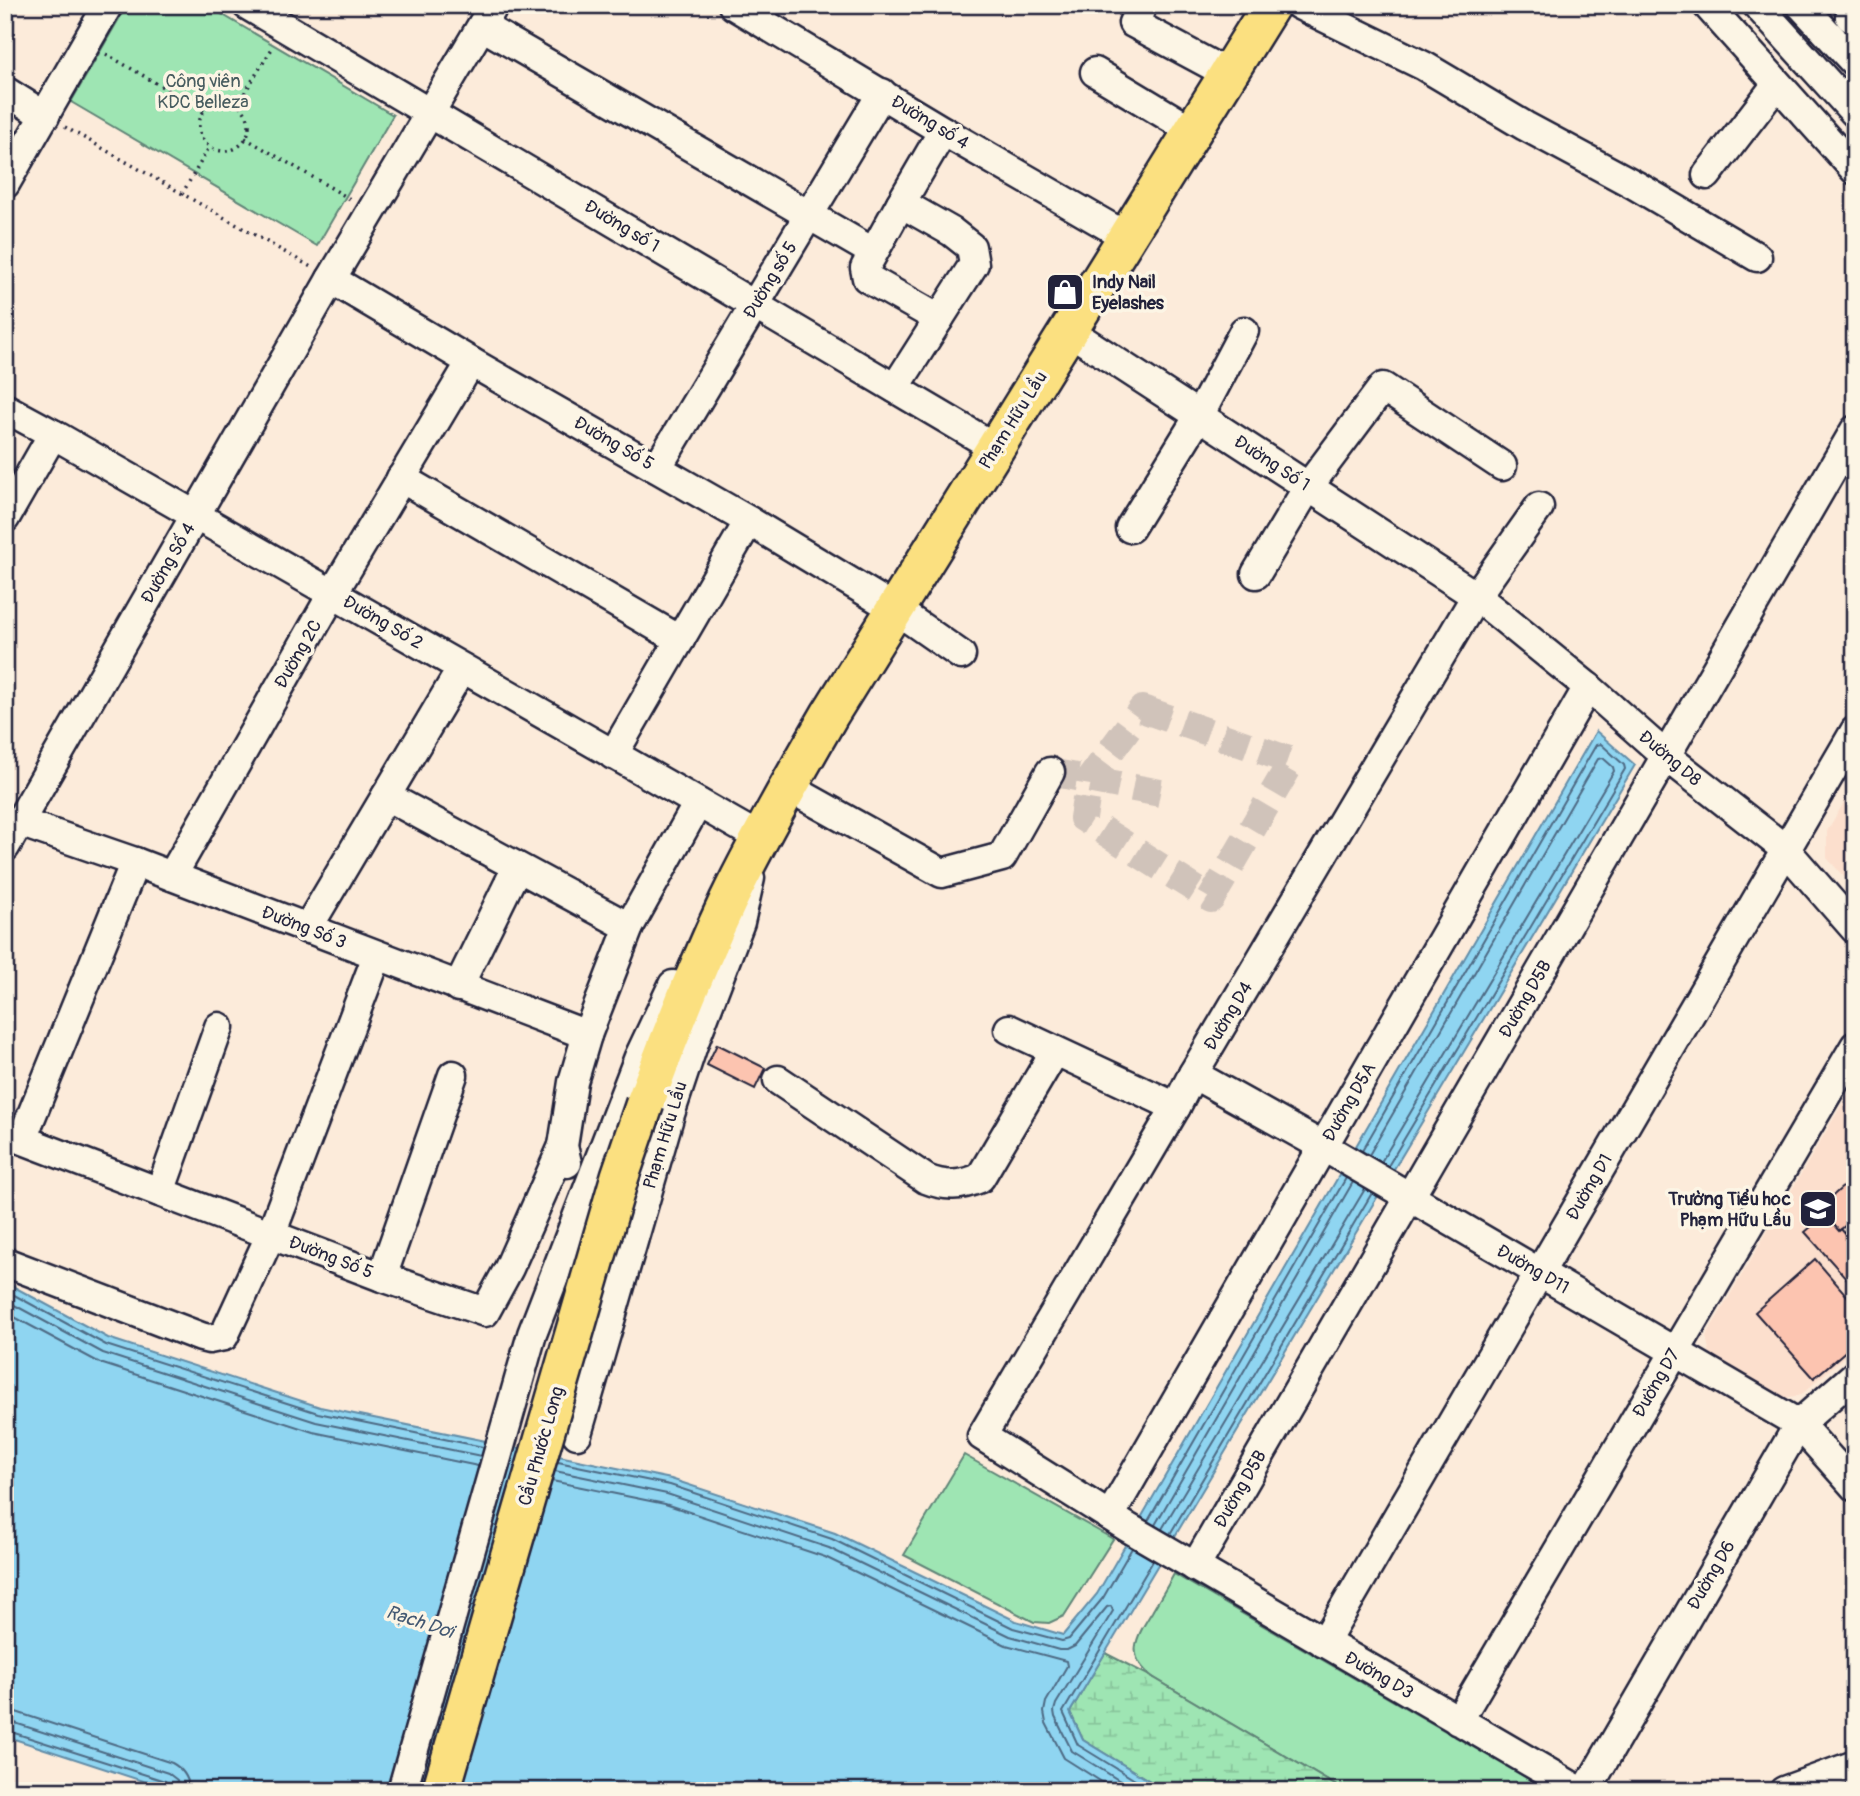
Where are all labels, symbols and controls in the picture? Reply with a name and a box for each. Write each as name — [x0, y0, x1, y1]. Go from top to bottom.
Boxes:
park label: Công viên KDC Belleza — [157, 70, 249, 114]
street label: Đường số 4 — [887, 90, 973, 155]
street label: Đường số 1 — [580, 195, 663, 258]
street label: Đường số 5 — [738, 237, 803, 323]
shop icon: Indy Nail Eyelashes — [1044, 271, 1086, 313]
place label: Indy Nail Eyelashes — [1092, 271, 1165, 315]
street label: Phạm Hữu Lầu — [973, 366, 1053, 474]
street label: Đường Số 5 — [570, 411, 658, 476]
street label: Đường Số 1 — [1229, 430, 1314, 496]
street label: Đường Số 4 — [136, 518, 201, 608]
street label: Đường Số 2 — [338, 590, 427, 655]
street label: Đường 2C — [269, 616, 327, 693]
street label: Đường D8 — [1634, 725, 1706, 791]
street label: Đường Số 3 — [258, 901, 350, 954]
street label: Đường D5B — [1494, 956, 1557, 1042]
street label: Đường D4 — [1199, 977, 1258, 1055]
street label: Đường D5A — [1318, 1058, 1381, 1146]
street label: Phạm Hữu Lầu — [637, 1078, 693, 1192]
street label: Đường D1 — [1561, 1150, 1618, 1225]
place label: Trường Tiểu học Phạm Hữu Lầu — [1667, 1188, 1791, 1232]
school or university icon: Trường Tiểu học Phạm Hữu Lầu — [1797, 1188, 1839, 1230]
street label: Đường Số 5 — [285, 1231, 376, 1284]
street label: Đường D11 — [1492, 1239, 1573, 1299]
street label: Đường D7 — [1628, 1344, 1686, 1422]
street label: Cầu Phước Long — [512, 1383, 570, 1509]
street label: Đường D5B — [1209, 1446, 1272, 1532]
street label: Đường D6 — [1682, 1536, 1741, 1614]
water label: Rạch Dơi — [383, 1600, 459, 1645]
street label: Đường D3 — [1340, 1646, 1417, 1704]

